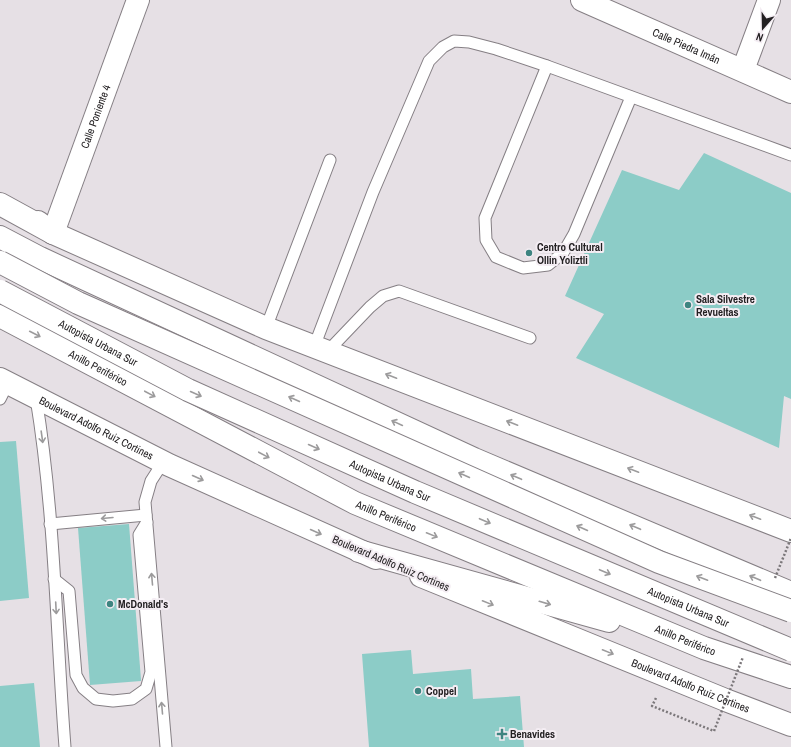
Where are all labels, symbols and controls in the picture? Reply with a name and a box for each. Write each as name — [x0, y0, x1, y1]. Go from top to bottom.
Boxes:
north arrow — [743, 8, 783, 48]
street label: Calle Piedra Imán — [650, 25, 722, 67]
text: N — [754, 30, 765, 45]
street label: Calle Poniente 4 — [77, 83, 114, 150]
place label: Centro Cultural Ollin Yoliztli — [537, 240, 603, 267]
marker: Centro Cultural Ollin Yoliztli — [524, 248, 534, 258]
place label: Sala Silvestre Revueltas — [696, 292, 755, 319]
marker: Sala Silvestre Revueltas — [683, 300, 693, 310]
street label: Autopista Urbana Sur — [56, 316, 140, 369]
one-way arrow — [28, 331, 40, 338]
street label: Anillo Periférico — [66, 346, 130, 389]
one-way arrow — [385, 372, 397, 380]
one-way arrow — [143, 391, 155, 399]
one-way arrow — [189, 391, 201, 398]
street label: Boulevard Adolfo Ruiz Cortines — [37, 393, 156, 463]
one-way arrow — [288, 395, 300, 402]
one-way arrow — [391, 419, 403, 426]
one-way arrow — [507, 419, 519, 427]
one-way arrow — [38, 430, 46, 443]
one-way arrow — [308, 444, 320, 451]
one-way arrow — [258, 452, 270, 460]
street label: Autopista Urbana Sur — [347, 456, 433, 505]
one-way arrow — [628, 465, 640, 473]
one-way arrow — [458, 471, 470, 478]
one-way arrow — [510, 472, 522, 480]
one-way arrow — [191, 475, 203, 482]
street label: Anillo Periférico — [353, 497, 419, 535]
one-way arrow — [749, 512, 761, 520]
one-way arrow — [101, 515, 114, 522]
one-way arrow — [478, 518, 490, 526]
one-way arrow — [577, 523, 589, 531]
one-way arrow — [630, 523, 642, 531]
one-way arrow — [310, 528, 322, 536]
street label: Boulevard Adolfo Ruiz Cortines — [330, 532, 452, 594]
one-way arrow — [426, 532, 438, 540]
one-way arrow — [598, 568, 610, 576]
one-way arrow — [148, 573, 155, 586]
one-way arrow — [697, 573, 709, 581]
one-way arrow — [750, 574, 762, 581]
street label: Autopista Urbana Sur — [645, 583, 731, 630]
place label: McDonald's — [118, 597, 168, 611]
marker: McDonald's — [105, 599, 115, 609]
one-way arrow — [481, 600, 493, 608]
one-way arrow — [539, 600, 552, 607]
one-way arrow — [52, 601, 60, 614]
street label: Anillo Periférico — [652, 621, 718, 658]
one-way arrow — [601, 649, 613, 657]
street label: Boulevard Adolfo Ruiz Cortines — [629, 655, 752, 716]
place label: Coppel — [426, 684, 457, 698]
marker: Coppel — [413, 686, 423, 696]
one-way arrow — [159, 702, 166, 715]
place label: Benavides — [510, 727, 555, 741]
marker: Benavides — [497, 729, 507, 739]

